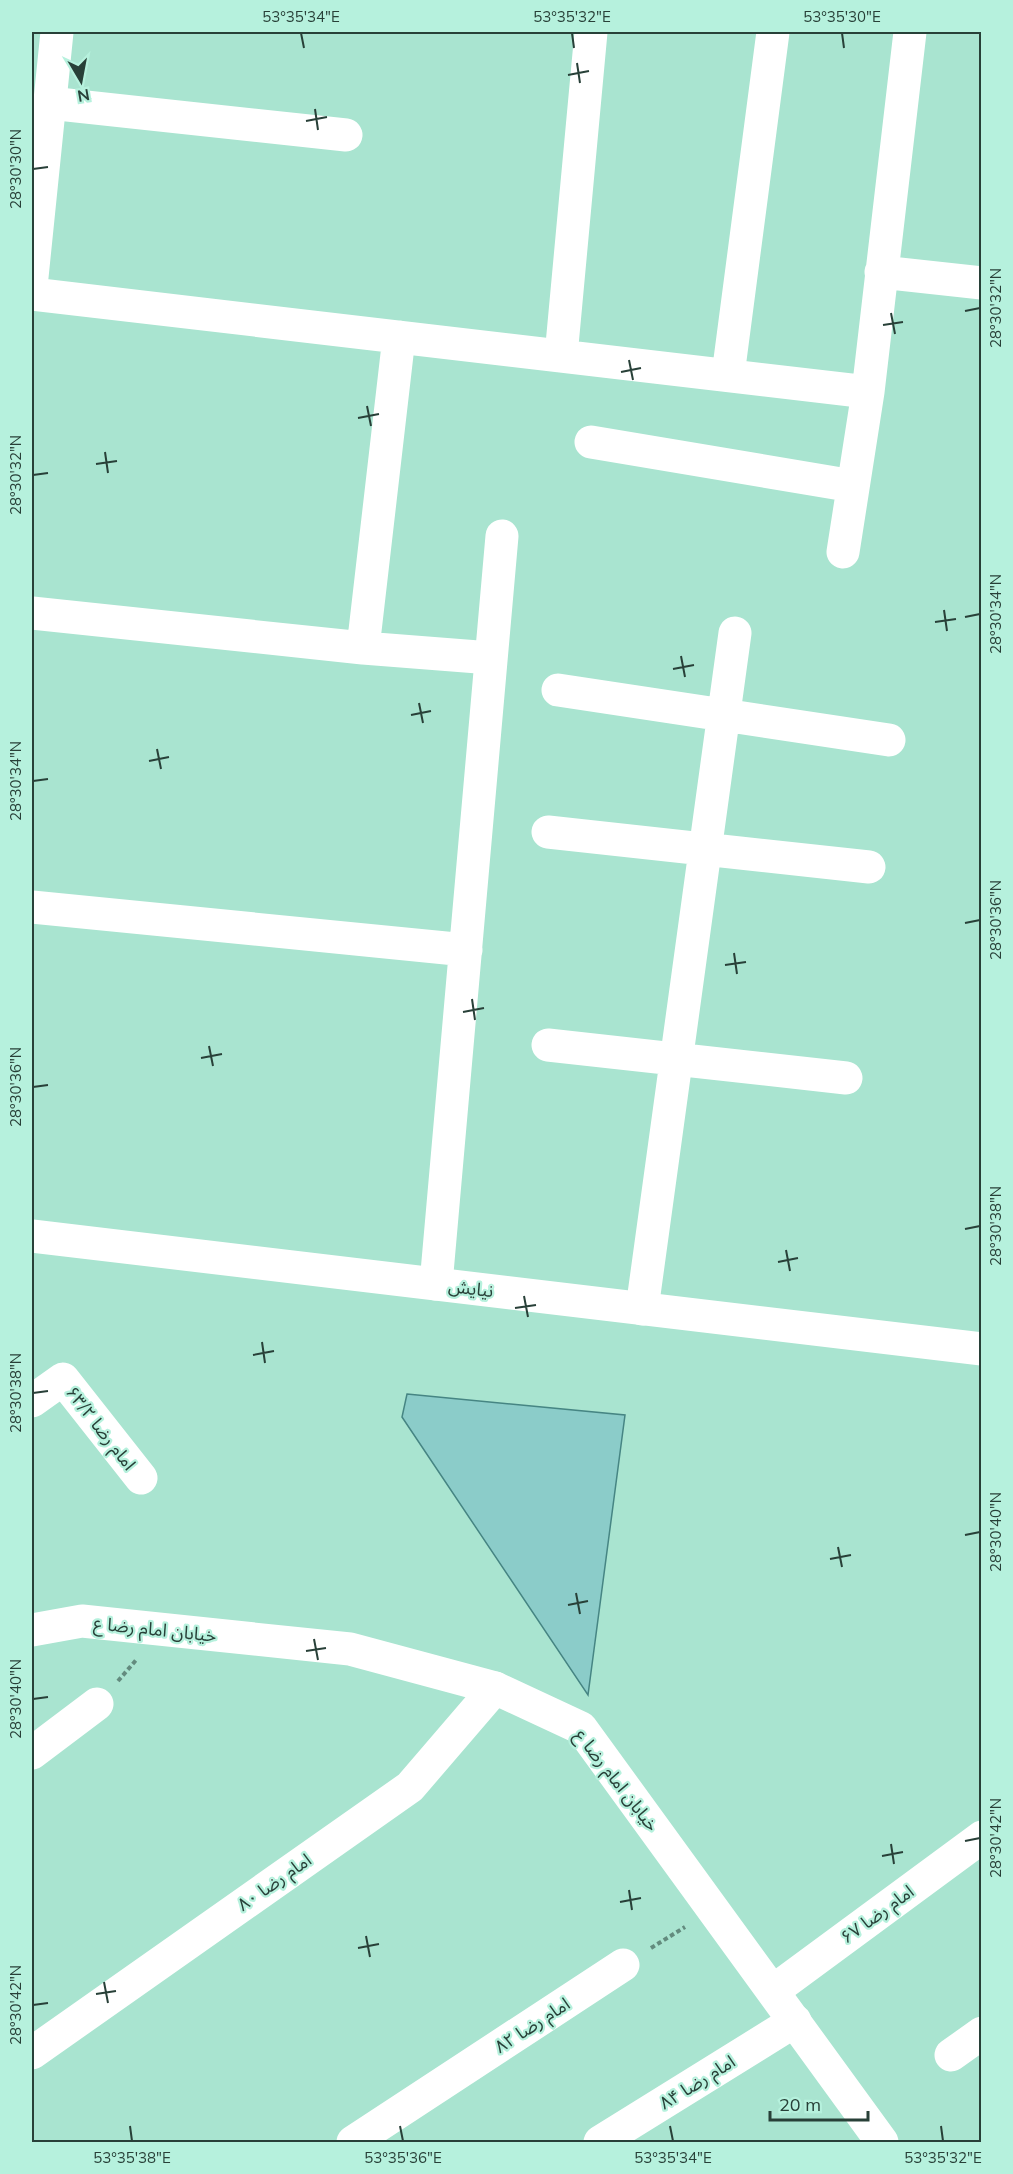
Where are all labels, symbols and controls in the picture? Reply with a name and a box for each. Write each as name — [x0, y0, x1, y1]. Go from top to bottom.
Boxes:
text: 53°35'34"E — [262, 7, 340, 26]
text: 53°35'32"E — [533, 7, 611, 26]
text: 53°35'30"E — [803, 7, 881, 26]
north arrow — [51, 51, 111, 111]
text: N — [76, 85, 91, 107]
text: 28°30'30"N — [6, 129, 25, 209]
text: 28°30'32"N — [986, 268, 1005, 348]
text: 28°30'32"N — [6, 435, 25, 515]
text: 28°30'34"N — [986, 574, 1005, 654]
text: 28°30'34"N — [6, 741, 25, 821]
text: 28°30'36"N — [986, 880, 1005, 960]
text: 28°30'36"N — [6, 1047, 25, 1127]
text: 28°30'38"N — [986, 1186, 1005, 1266]
street label: نیایش — [447, 1274, 495, 1302]
text: 28°30'38"N — [6, 1353, 25, 1433]
street label: امام رضا ۶۳/۲ — [59, 1381, 141, 1477]
text: 28°30'40"N — [986, 1492, 1005, 1572]
street label: خیابان امام رضا ع — [92, 1611, 218, 1650]
text: 28°30'40"N — [6, 1659, 25, 1739]
street label: خیابان امام رضا ع — [568, 1724, 664, 1838]
text: 28°30'42"N — [986, 1798, 1005, 1878]
street label: امام رضا ۸۰ — [232, 1848, 317, 1918]
street label: ۶۷ امام رضا — [836, 1880, 920, 1951]
text: 28°30'42"N — [6, 1965, 25, 2045]
street label: امام رضا ۸۲ — [490, 1992, 576, 2060]
street label: امام رضا ۸۴ — [655, 2050, 741, 2117]
scale bar — [770, 2084, 868, 2122]
text: 20 m — [779, 2093, 821, 2116]
text: 53°35'38"E — [93, 2148, 171, 2167]
text: 53°35'36"E — [364, 2148, 442, 2167]
text: 53°35'34"E — [634, 2148, 712, 2167]
text: 53°35'32"E — [904, 2148, 982, 2167]

